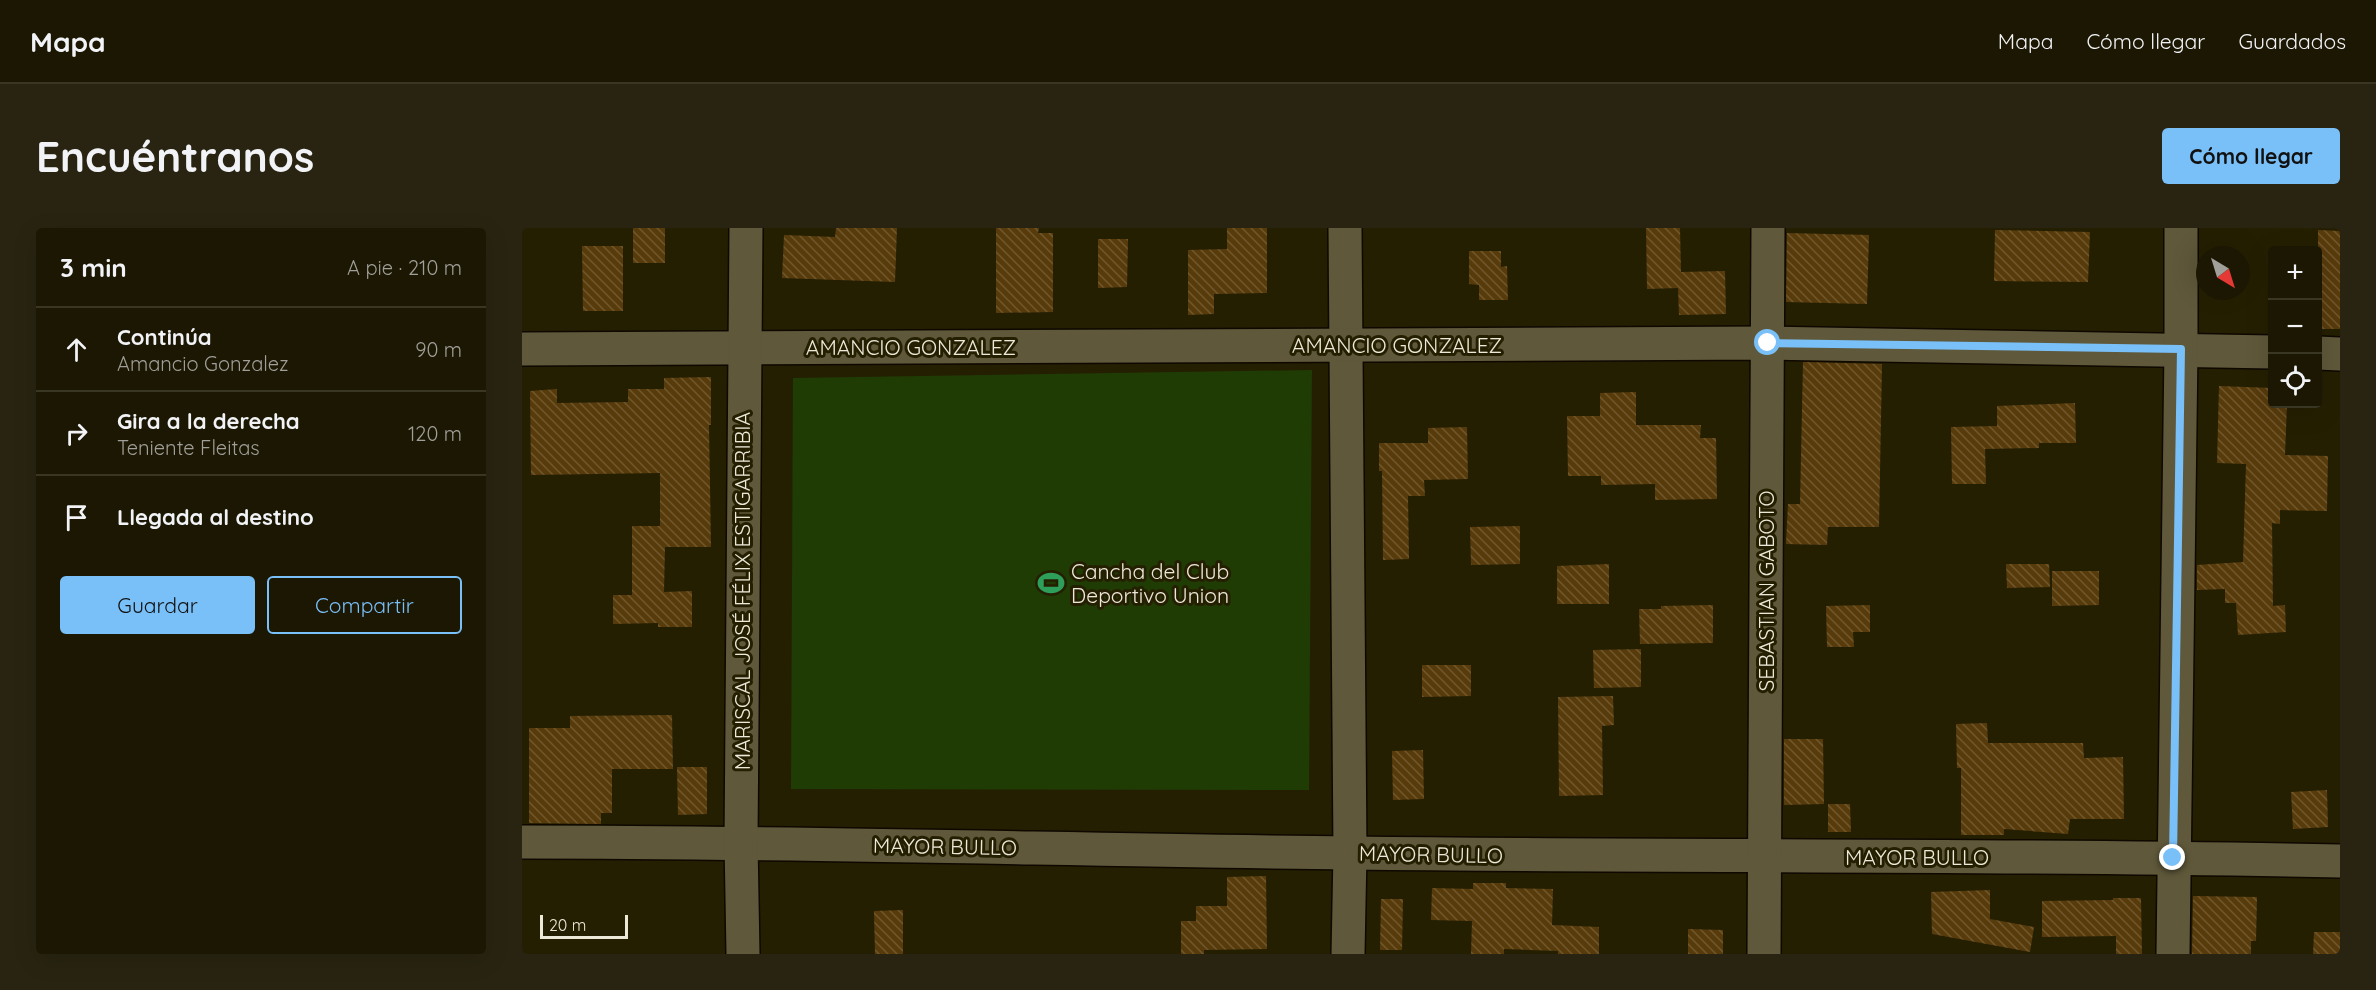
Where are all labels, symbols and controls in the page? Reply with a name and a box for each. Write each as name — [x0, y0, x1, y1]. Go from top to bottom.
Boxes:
text: Mapa — [30, 24, 106, 59]
text: Mapa — [1998, 28, 2053, 54]
text: Cómo llegar — [2086, 28, 2205, 54]
text: Guardados — [2238, 28, 2346, 54]
button: Cómo llegar — [2162, 128, 2340, 184]
text: Encuéntranos — [36, 130, 314, 183]
north arrow — [2196, 246, 2250, 300]
map controls — [2268, 246, 2322, 408]
button: + — [2268, 246, 2322, 300]
text: 3 min — [60, 251, 127, 284]
text: A pie · 210 m — [347, 255, 462, 280]
button: − — [2268, 300, 2322, 354]
text: Continúa — [117, 323, 212, 351]
route start — [1754, 329, 1780, 355]
street label: AMANCIO GONZALEZ — [1292, 332, 1502, 358]
icon: ahead — [60, 333, 93, 366]
street label: AMANCIO GONZALEZ — [806, 334, 1016, 360]
text: 90 m — [415, 337, 462, 362]
text: Amancio Gonzalez — [117, 351, 289, 376]
button: locate — [2268, 354, 2322, 408]
text: Gira a la derecha — [117, 407, 300, 435]
street label: MARISCAL JOSÉ FÉLIX ESTIGARRIBIA — [729, 412, 755, 770]
icon: right — [60, 417, 93, 450]
text: 120 m — [408, 421, 462, 446]
text: Teniente Fleitas — [117, 435, 260, 460]
street label: SEBASTIAN GABOTO — [1753, 490, 1779, 692]
icon: arrive — [60, 501, 93, 534]
text: Llegada al destino — [117, 503, 314, 531]
place label: Cancha del Club Deportivo Union — [1071, 558, 1229, 608]
sports icon: Cancha del Club Deportivo Union — [1036, 568, 1066, 598]
button: Guardar — [60, 576, 255, 634]
button: Compartir — [267, 576, 462, 634]
street label: MAYOR BULLO — [873, 832, 1017, 860]
street label: MAYOR BULLO — [1359, 840, 1503, 868]
street label: MAYOR BULLO — [1845, 844, 1989, 870]
route end — [2159, 844, 2185, 870]
scale bar — [540, 912, 628, 940]
text: 20 m — [549, 915, 586, 935]

